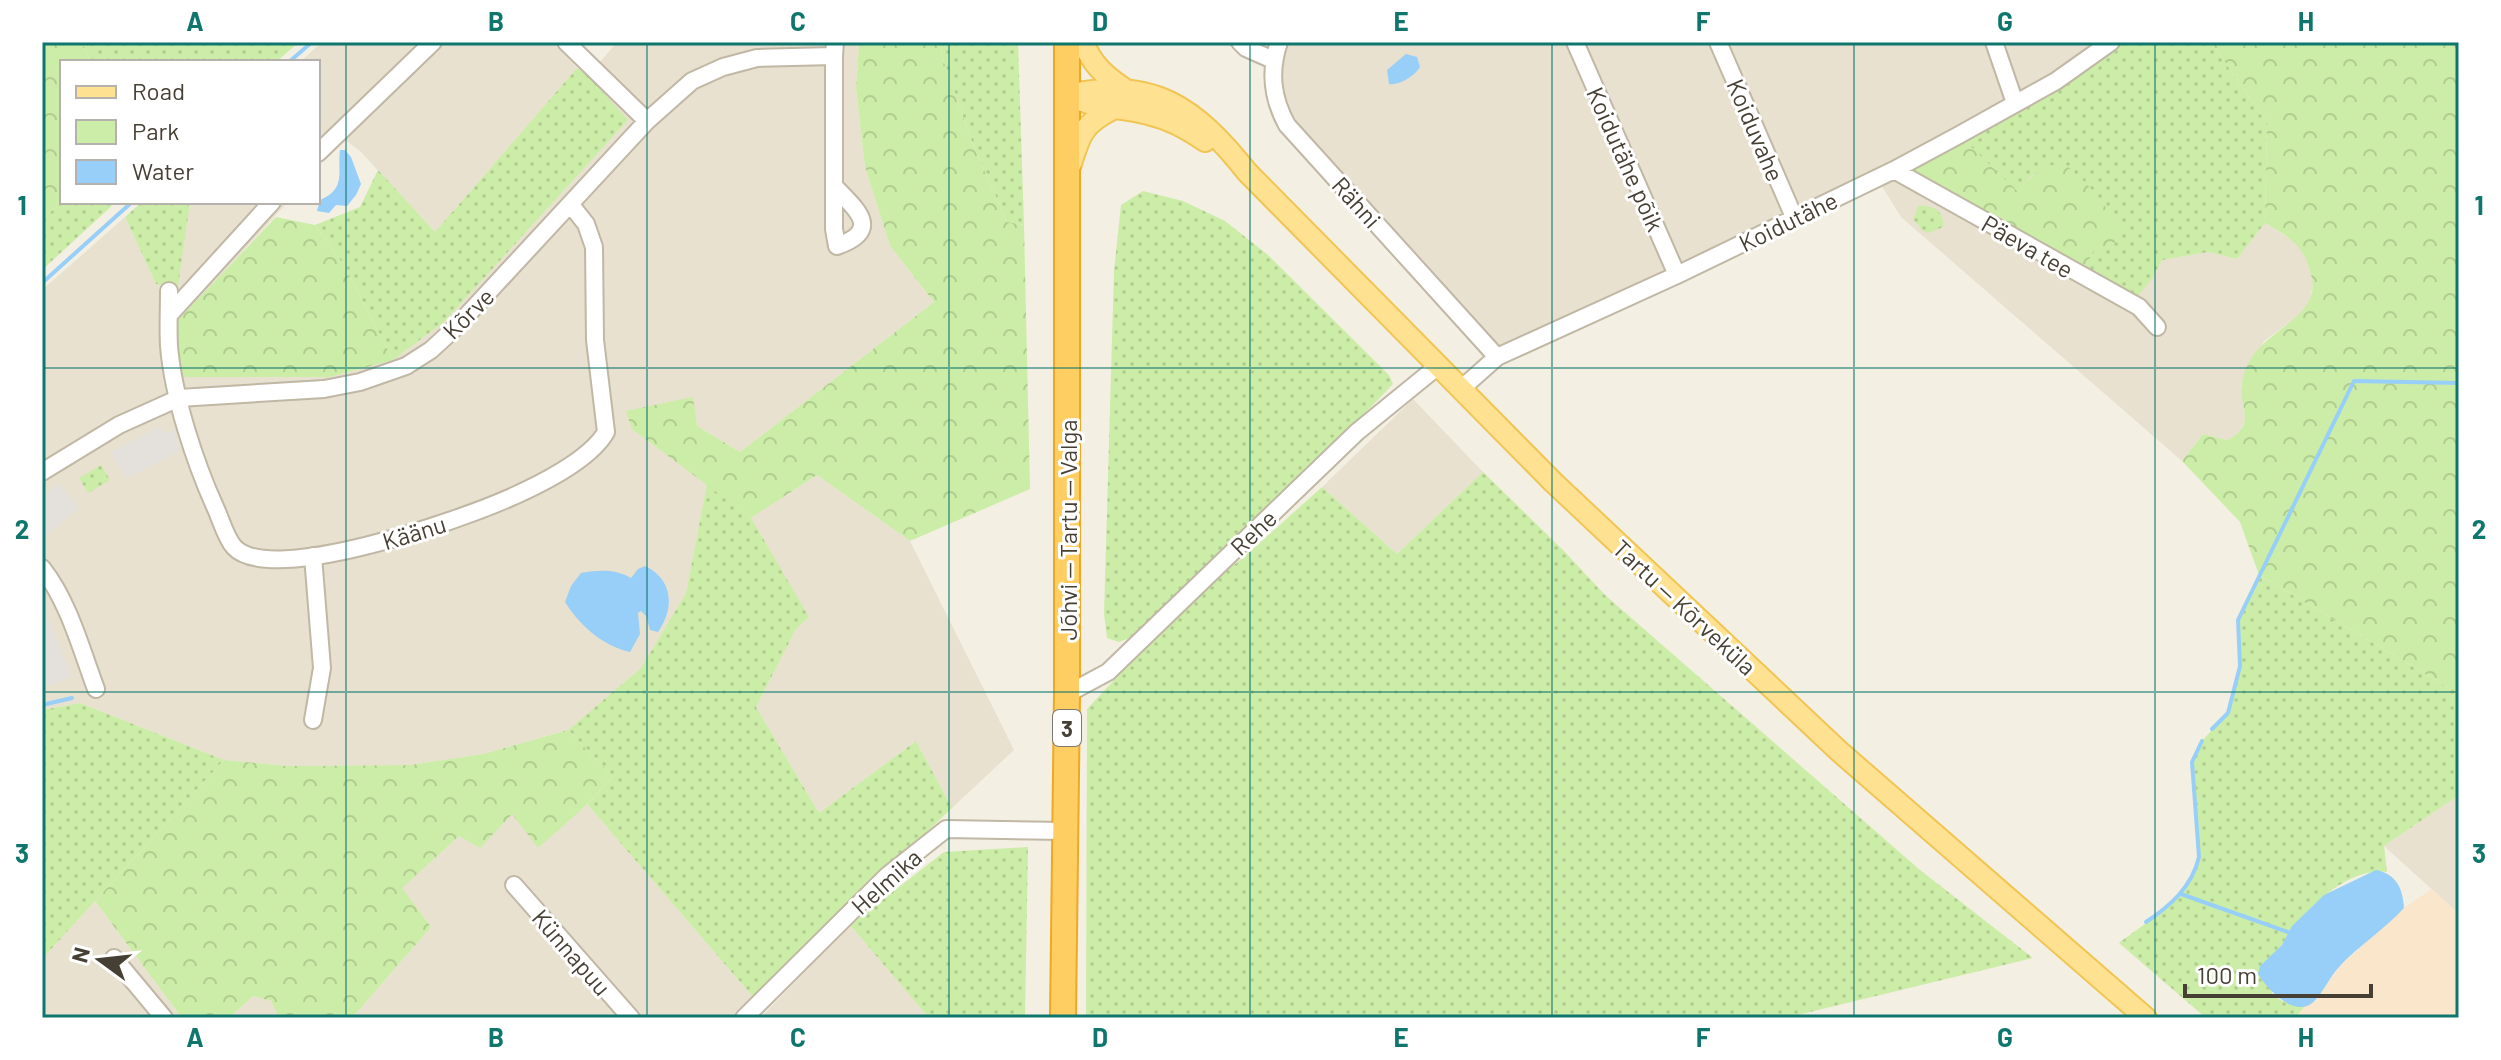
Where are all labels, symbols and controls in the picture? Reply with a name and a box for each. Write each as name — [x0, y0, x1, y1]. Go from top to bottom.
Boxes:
text: A — [186, 5, 204, 36]
text: B — [488, 5, 504, 36]
text: C — [790, 5, 806, 36]
text: D — [1092, 5, 1108, 36]
text: E — [1393, 5, 1409, 36]
text: F — [1696, 5, 1711, 36]
text: G — [1997, 5, 2013, 36]
text: H — [2298, 5, 2314, 36]
legend — [60, 60, 320, 204]
street label: Koiduvahe — [1721, 74, 1791, 186]
text: Road — [132, 76, 185, 105]
street label: Koidutähe põik — [1581, 82, 1671, 236]
text: Park — [132, 116, 179, 145]
text: Water — [132, 156, 194, 185]
street label: Rähni — [1327, 170, 1387, 234]
street label: Koidutähe — [1734, 185, 1842, 257]
text: 1 — [17, 189, 27, 220]
text: 1 — [2474, 189, 2484, 220]
street label: Päeva tee — [1977, 208, 2079, 284]
street label: Kõrve — [436, 281, 500, 345]
street label: Jõhvi — Tartu — Valga — [1053, 419, 1082, 641]
street label: Rehe — [1224, 503, 1282, 561]
street label: Käänu — [379, 509, 449, 555]
text: 2 — [15, 513, 29, 544]
text: 2 — [2472, 513, 2486, 544]
street label: Tartu — Kõrveküla — [1607, 533, 1763, 681]
road number: 3 — [1053, 710, 1081, 746]
text: 3 — [15, 837, 29, 868]
text: 3 — [2472, 837, 2486, 868]
street label: Helmika — [845, 842, 927, 920]
street label: Künnapuu — [527, 903, 617, 1001]
north arrow — [60, 920, 140, 1000]
text: N — [65, 944, 94, 965]
scale bar — [2185, 948, 2371, 998]
text: 100 m — [2197, 960, 2257, 989]
text: A — [186, 1021, 204, 1052]
text: B — [488, 1021, 504, 1052]
text: C — [790, 1021, 806, 1052]
text: D — [1092, 1021, 1108, 1052]
text: E — [1393, 1021, 1409, 1052]
text: F — [1696, 1021, 1711, 1052]
text: G — [1997, 1021, 2013, 1052]
text: H — [2298, 1021, 2314, 1052]

